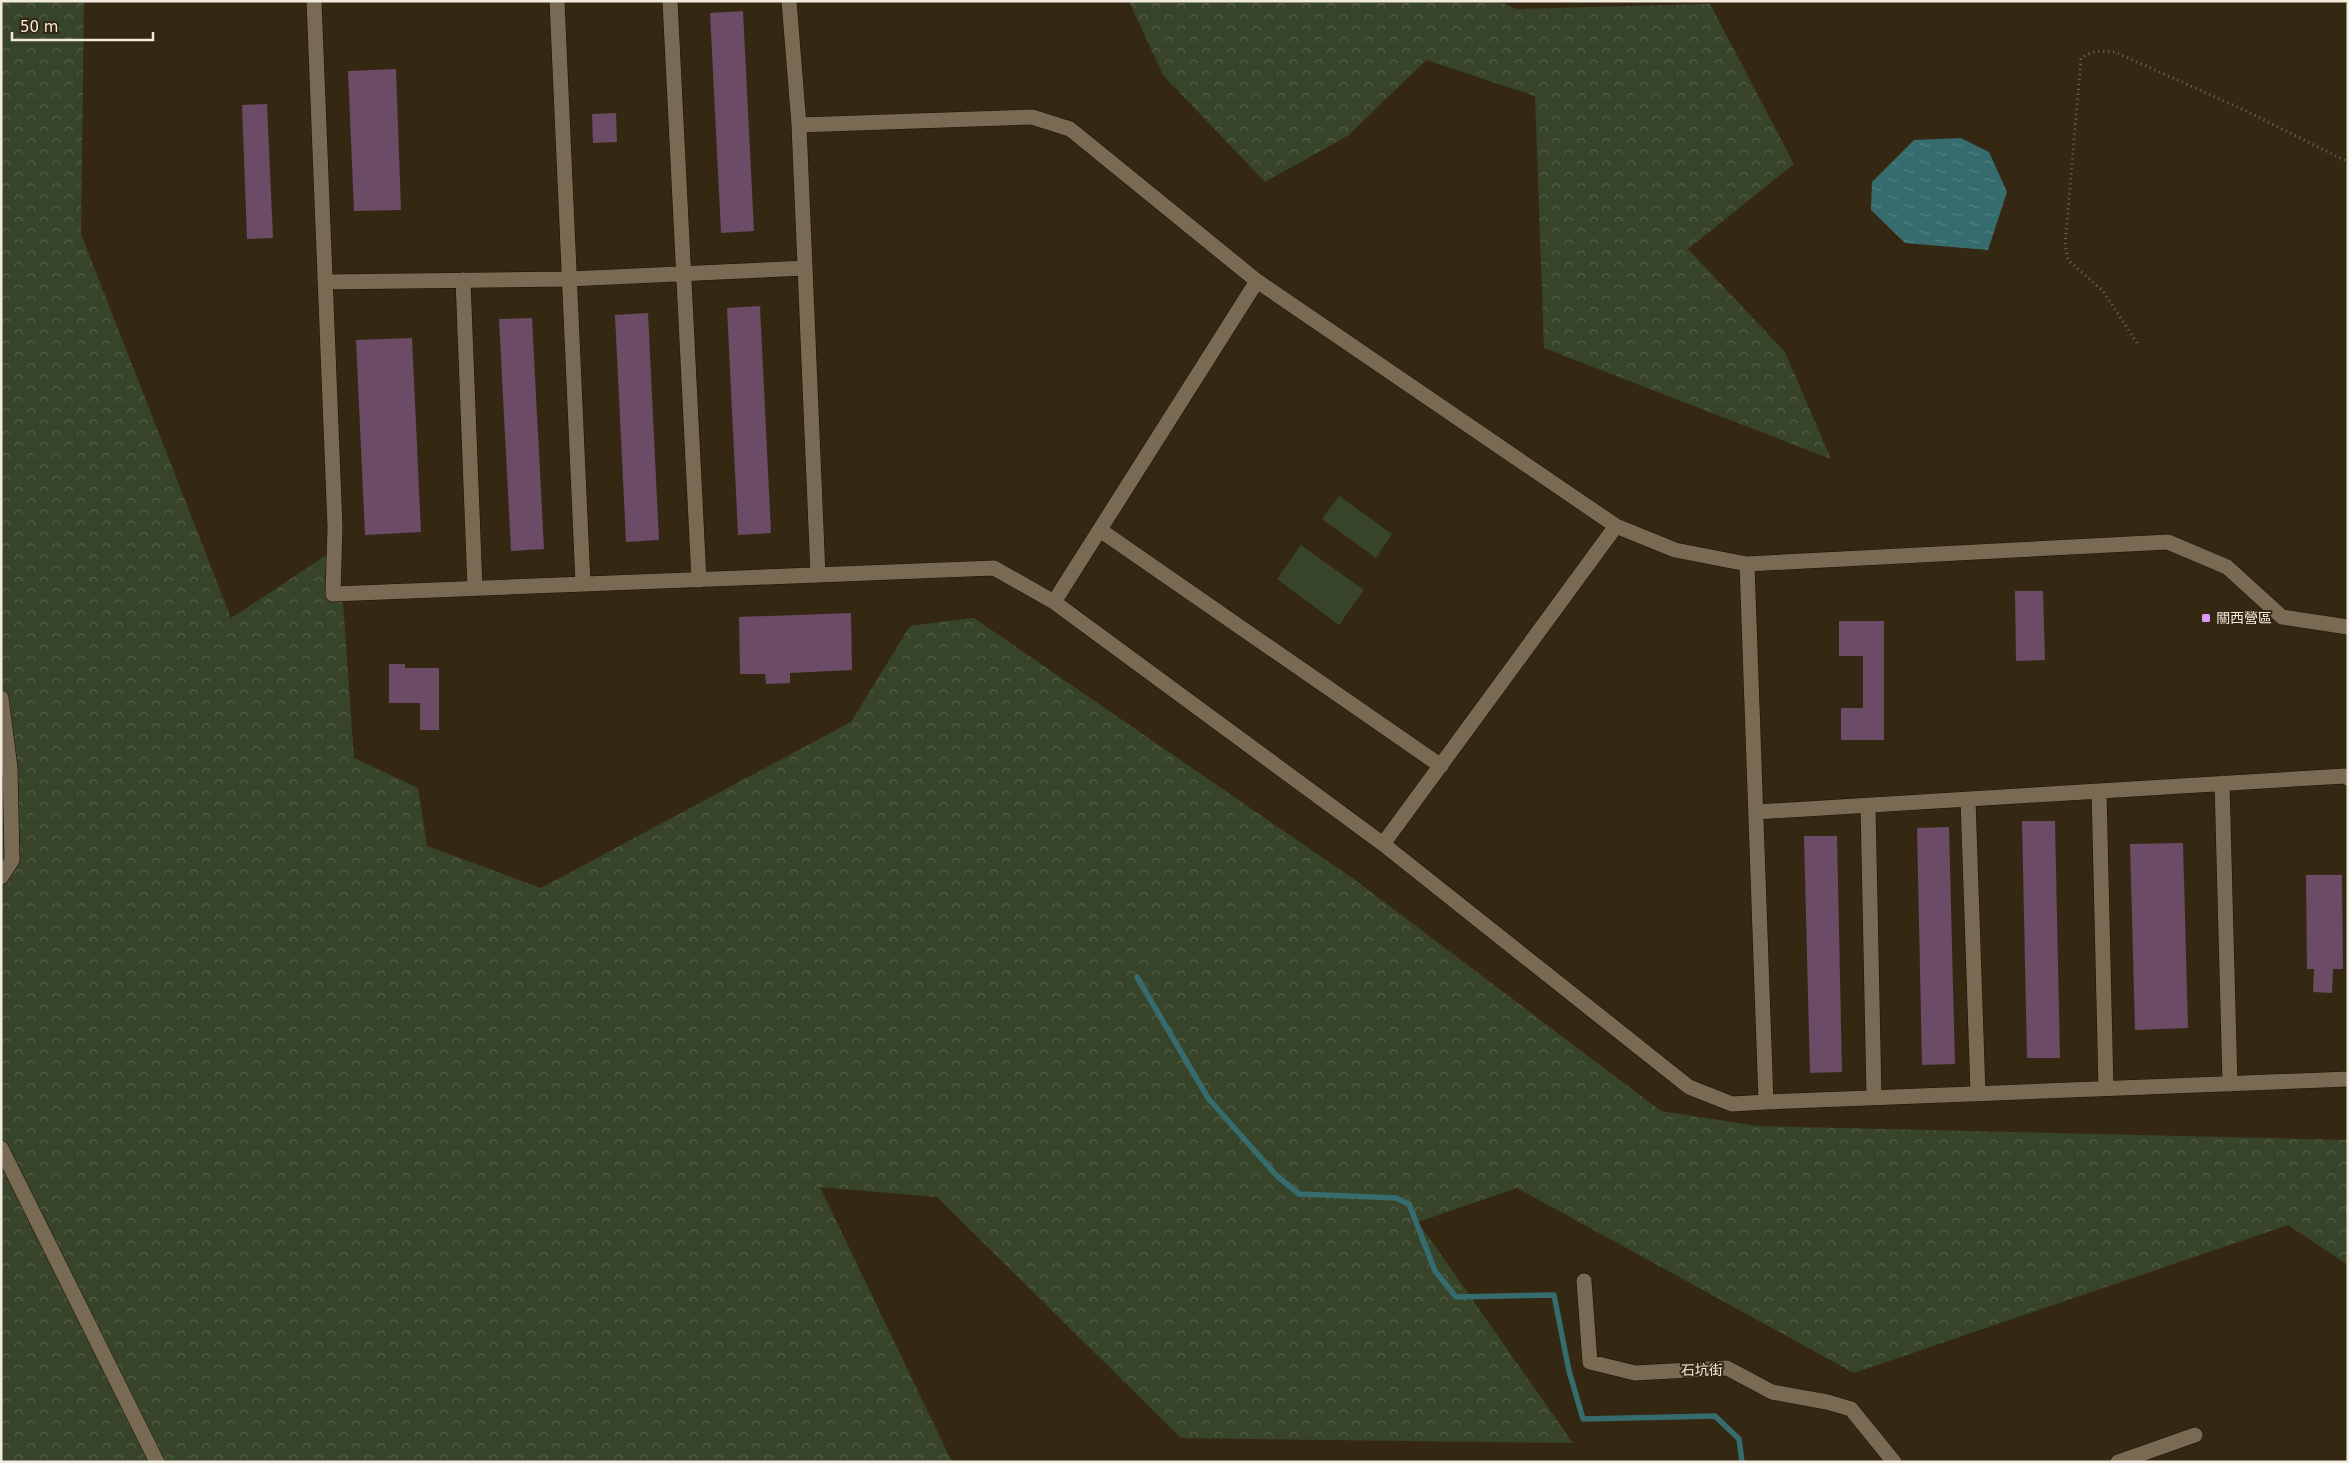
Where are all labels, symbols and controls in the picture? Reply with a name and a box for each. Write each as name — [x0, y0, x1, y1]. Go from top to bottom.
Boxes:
scale bar — [12, 10, 154, 42]
text: 50 m — [20, 18, 58, 36]
place label: 關西營區 — [2216, 610, 2272, 626]
marker: 關西營區 — [2200, 612, 2212, 624]
street label: 石坑街 — [1681, 1362, 1723, 1378]

